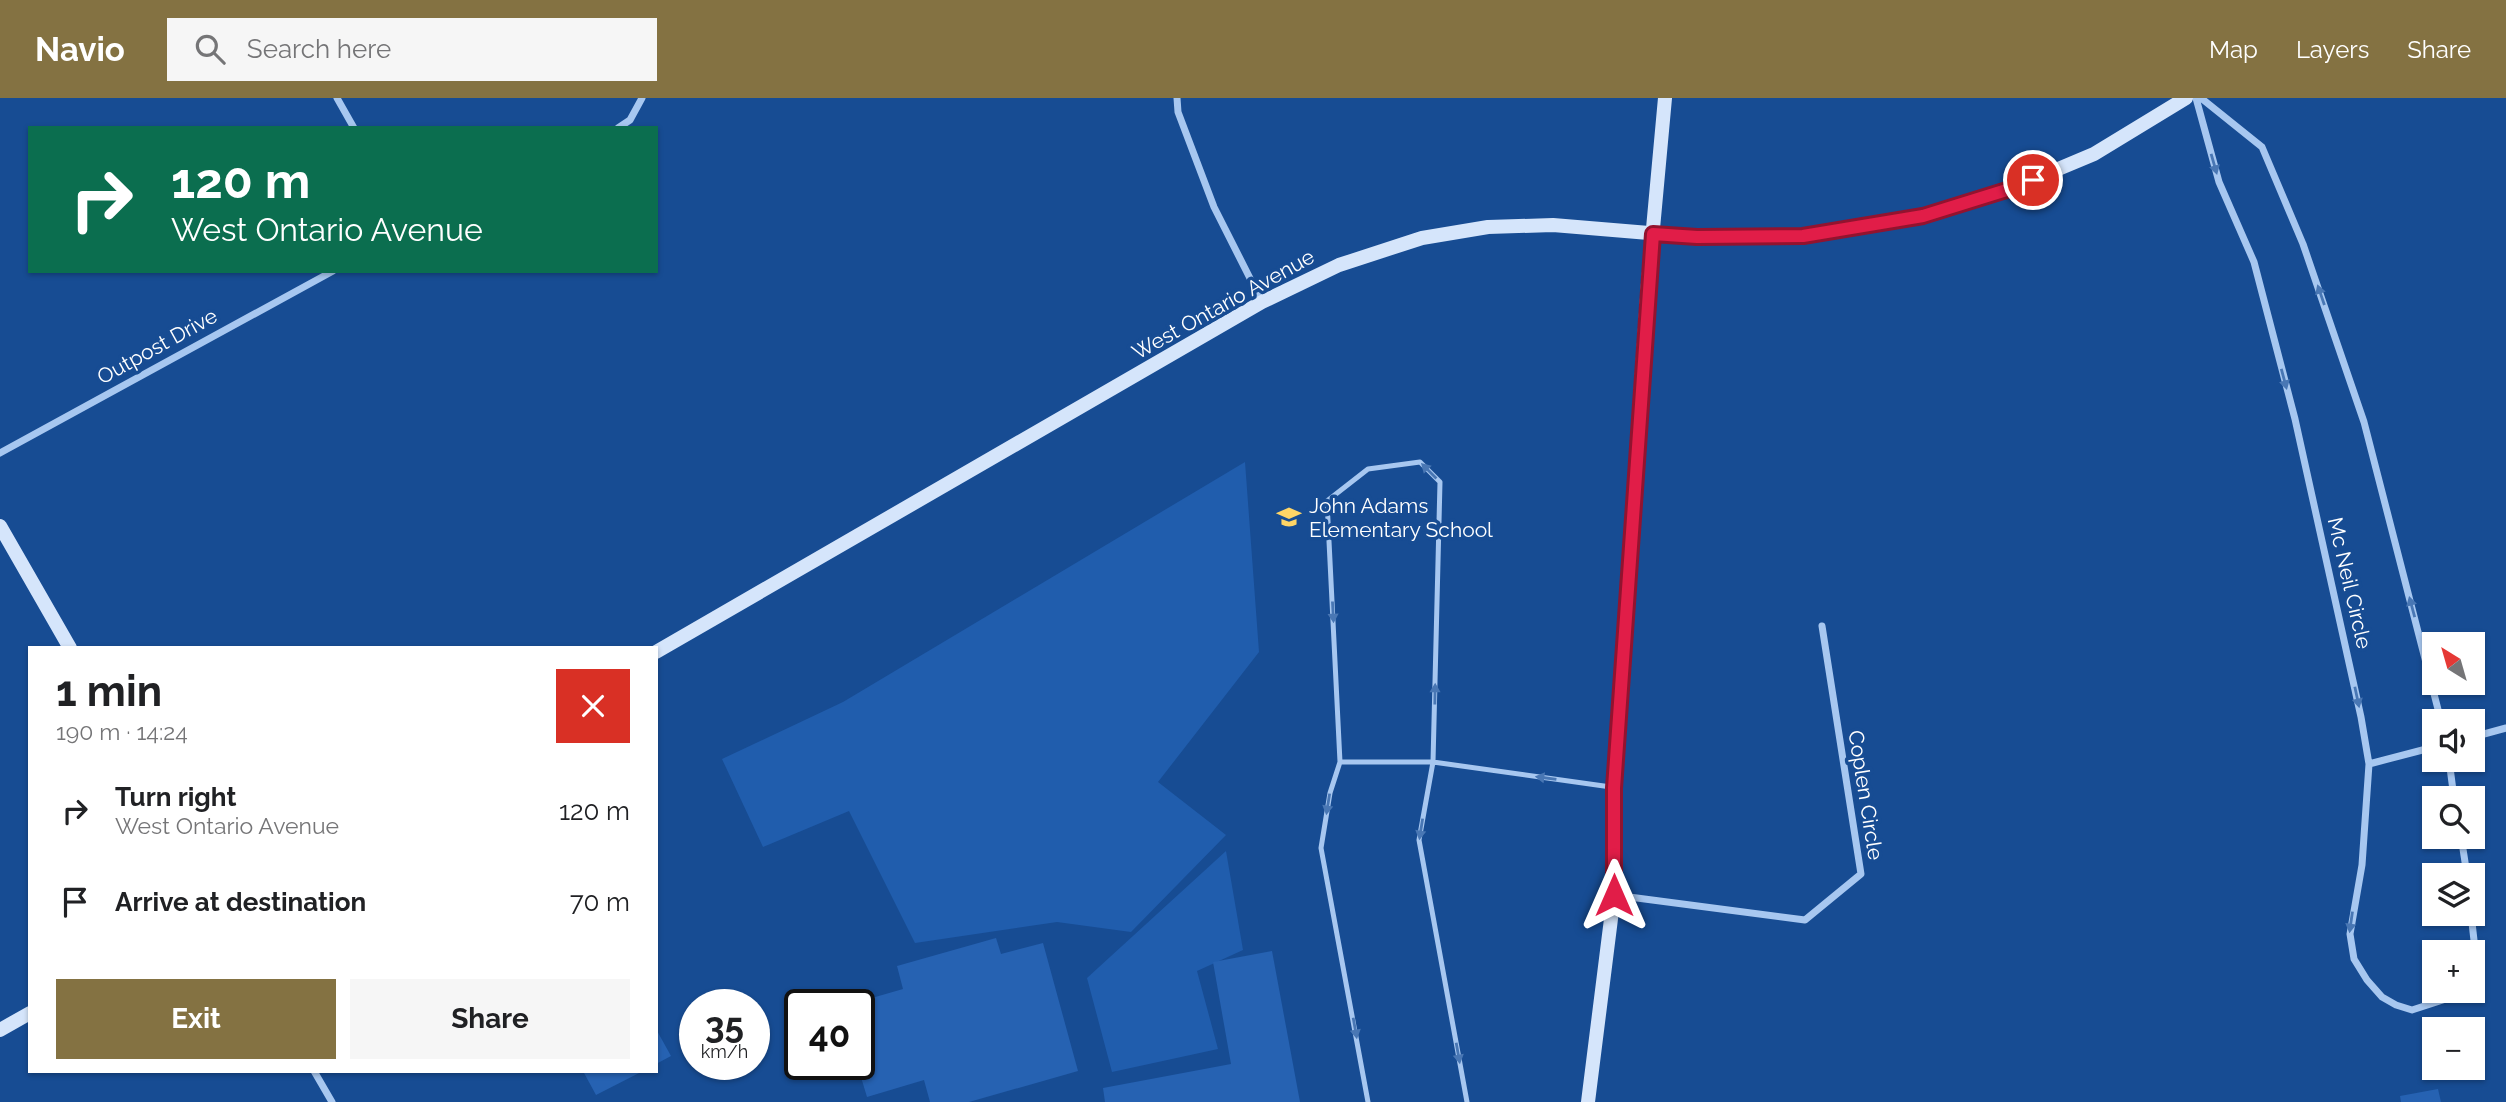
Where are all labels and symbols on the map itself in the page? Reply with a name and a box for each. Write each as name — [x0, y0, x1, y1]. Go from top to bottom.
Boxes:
pin — [2003, 150, 2063, 210]
one-way arrow — [2209, 153, 2220, 175]
street label: West Ontario Avenue — [1127, 243, 1319, 365]
one-way arrow — [2315, 284, 2326, 305]
street label: Outpost Drive — [93, 303, 221, 389]
one-way arrow — [2279, 369, 2290, 391]
one-way arrow — [1421, 463, 1437, 480]
place label: John Adams Elementary School — [1309, 493, 1493, 542]
school or university icon: John Adams Elementary School — [1275, 503, 1303, 531]
street label: Mc Neil Circle — [2323, 515, 2377, 651]
one-way arrow — [2406, 596, 2417, 618]
one-way arrow — [1327, 601, 1338, 623]
north arrow — [2422, 632, 2485, 695]
one-way arrow — [1429, 682, 1440, 704]
one-way arrow — [2352, 686, 2363, 708]
street label: Coplen Circle — [1843, 728, 1889, 862]
one-way arrow — [1535, 772, 1557, 783]
one-way arrow — [1322, 793, 1333, 815]
one-way arrow — [1416, 818, 1427, 840]
position arrow — [1577, 858, 1651, 932]
one-way arrow — [2346, 911, 2357, 933]
speed limit sign: 40 — [784, 989, 875, 1080]
one-way arrow — [1349, 1017, 1360, 1039]
one-way arrow — [1453, 1042, 1464, 1064]

